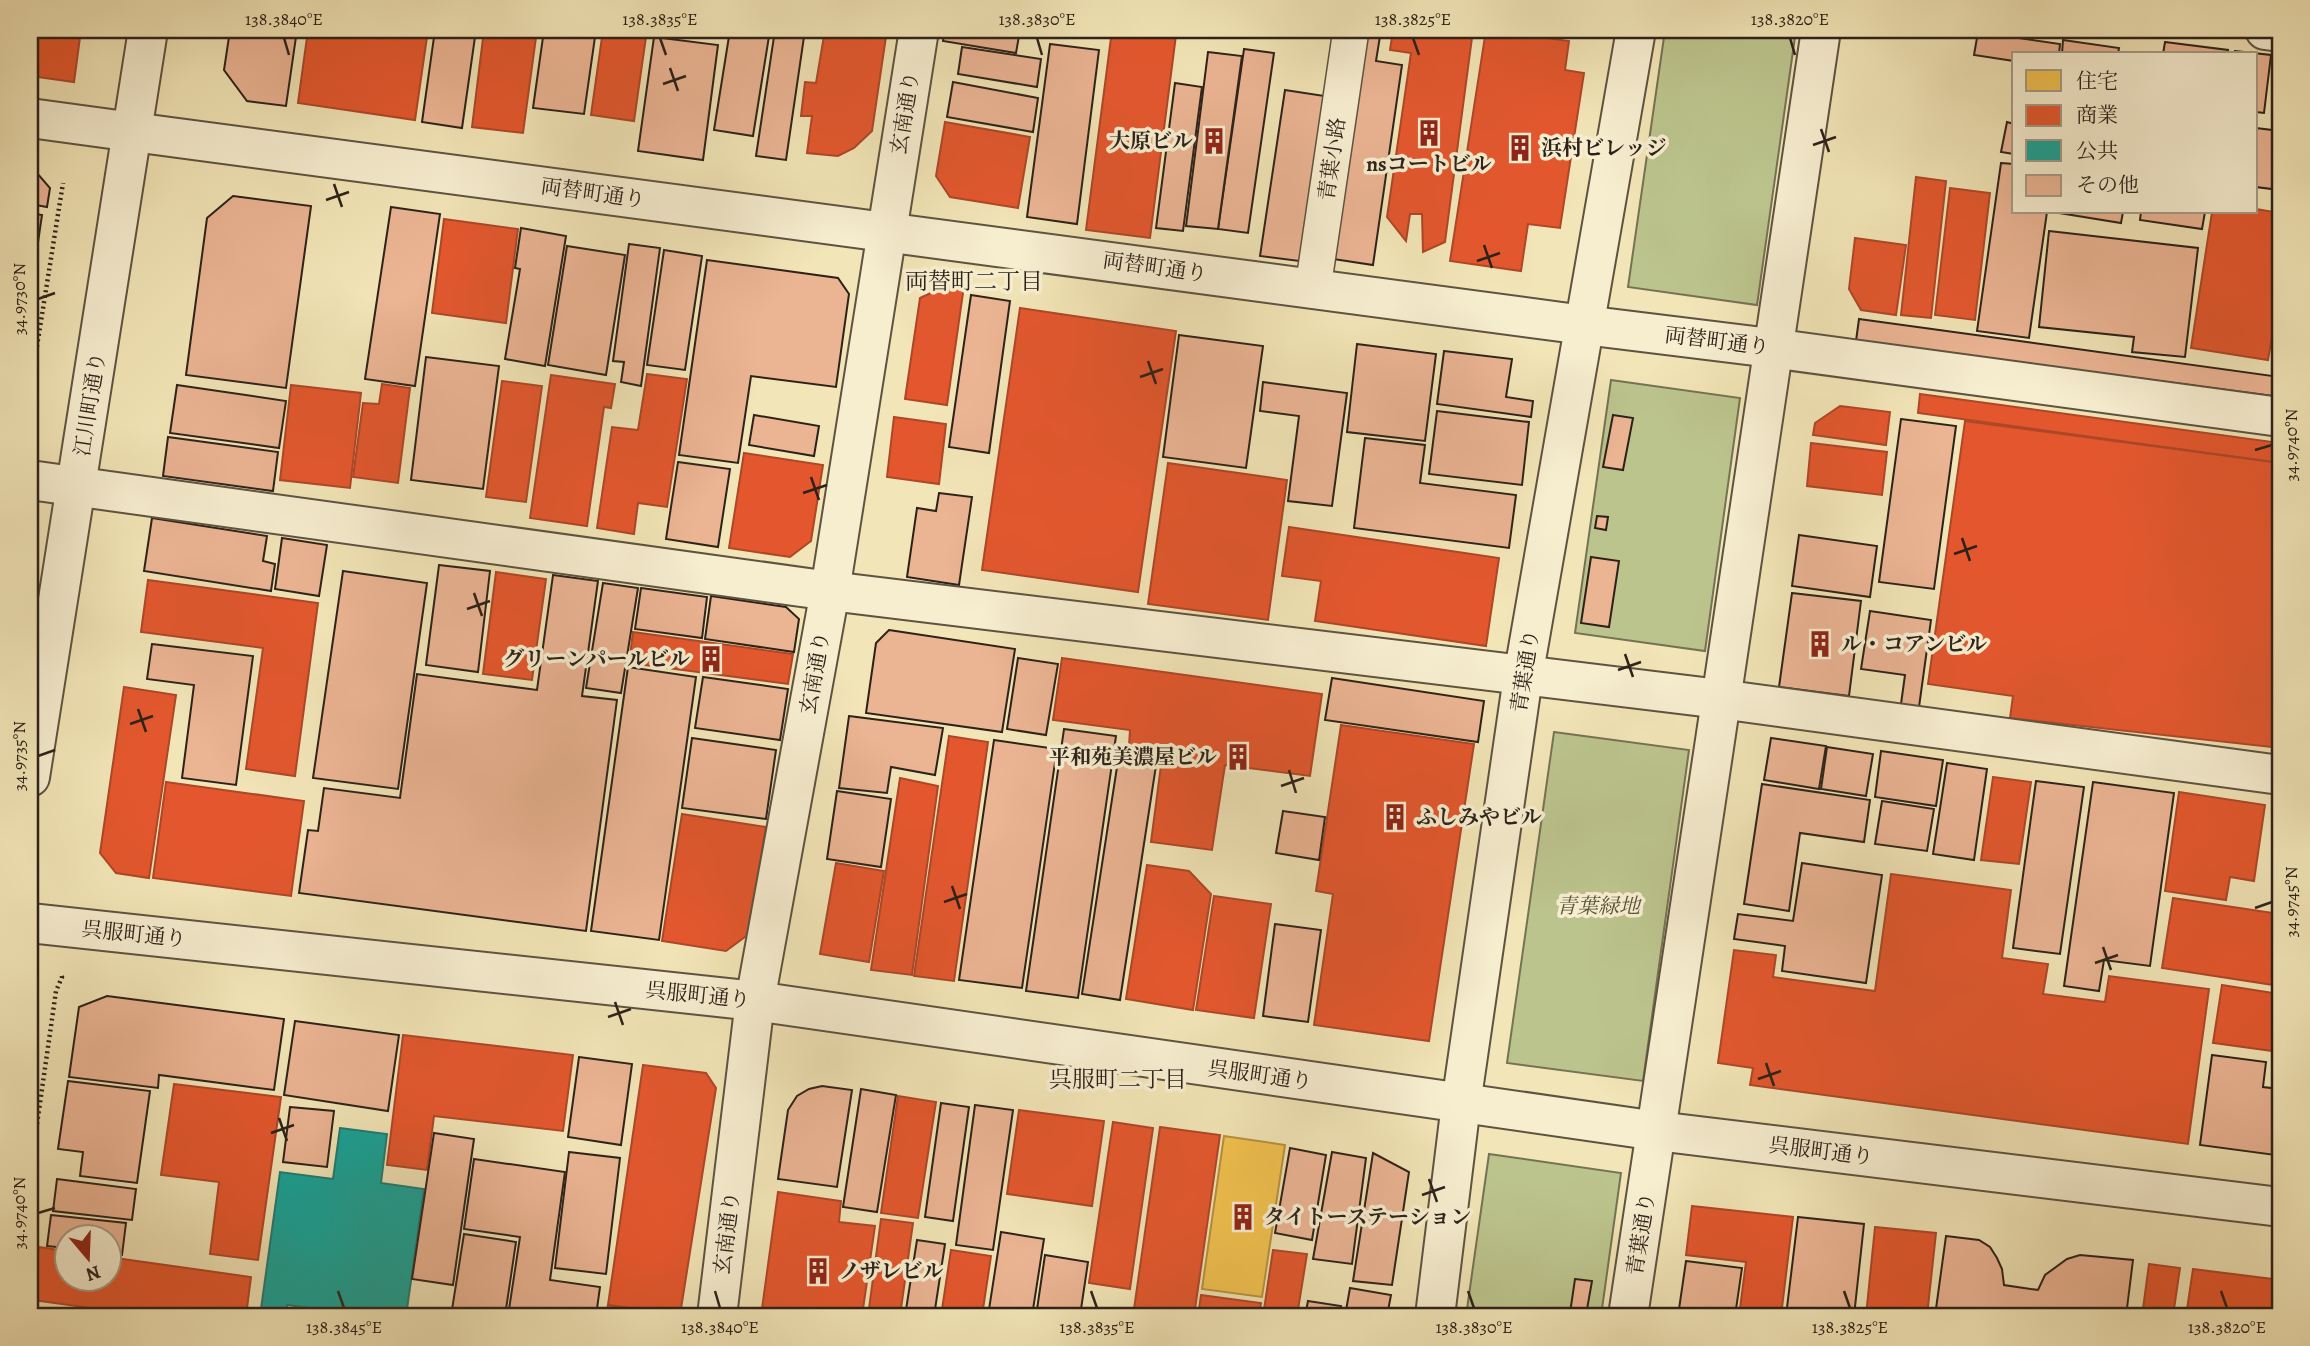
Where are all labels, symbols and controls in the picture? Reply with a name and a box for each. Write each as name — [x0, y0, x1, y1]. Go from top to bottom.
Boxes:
text: 138.3840°E — [245, 7, 323, 31]
text: 138.3835°E — [622, 7, 698, 31]
text: 138.3830°E — [998, 7, 1076, 31]
text: 138.3825°E — [1375, 7, 1451, 31]
text: 138.3820°E — [1751, 7, 1829, 31]
legend — [2012, 52, 2258, 214]
text: 住宅 — [2076, 67, 2118, 95]
street label: 玄南通り — [885, 69, 925, 157]
text: 商業 — [2076, 101, 2118, 129]
street label: 青葉小路 — [1312, 115, 1352, 203]
building icon: nsコートビル — [1414, 118, 1444, 148]
building icon: 大原ビル — [1199, 126, 1229, 156]
place label: 大原ビル — [1109, 127, 1193, 155]
building icon: 浜村ビレッジ — [1505, 133, 1535, 163]
place label: 浜村ビレッジ — [1541, 134, 1667, 162]
text: 公共 — [2076, 137, 2118, 165]
place label: nsコートビル — [1366, 150, 1492, 178]
text: その他 — [2076, 171, 2139, 199]
street label: 両替町通り — [539, 172, 647, 214]
street label: 両替町通り — [1101, 246, 1209, 288]
text: 34.9730°N — [7, 263, 31, 335]
district label: 両替町二丁目 — [905, 266, 1043, 297]
street label: 両替町通り — [1663, 321, 1771, 361]
street label: 江川町通り — [68, 350, 112, 458]
text: 34.9740°N — [2279, 408, 2303, 482]
street label: 青葉通り — [1505, 627, 1545, 715]
street label: 玄南通り — [794, 629, 836, 717]
building icon: ル・コアンビル — [1805, 629, 1835, 659]
place label: ル・コアンビル — [1841, 630, 1987, 658]
building icon: グリーンパールビル — [696, 644, 726, 674]
place label: グリーンパールビル — [503, 645, 690, 673]
text: 34.9735°N — [7, 721, 31, 791]
building icon: 平和苑美濃屋ビル — [1223, 742, 1253, 772]
place label: 平和苑美濃屋ビル — [1049, 743, 1217, 771]
building icon: ふしみやビル — [1380, 802, 1410, 832]
place label: ふしみやビル — [1416, 803, 1542, 831]
text: 34.9745°N — [2279, 866, 2303, 938]
park label: 青葉緑地 — [1556, 892, 1642, 920]
street label: 呉服町通り — [80, 915, 188, 953]
street label: 呉服町通り — [644, 976, 752, 1014]
street label: 呉服町通り — [1206, 1054, 1314, 1096]
district label: 呉服町二丁目 — [1049, 1064, 1187, 1095]
street label: 呉服町通り — [1767, 1131, 1875, 1171]
text: 34.9740°N — [7, 1176, 31, 1250]
street label: 玄南通り — [708, 1190, 746, 1276]
street label: 青葉通り — [1621, 1190, 1661, 1278]
building icon: タイトーステーション — [1228, 1202, 1258, 1232]
place label: タイトーステーション — [1264, 1203, 1471, 1231]
north arrow — [52, 1224, 122, 1294]
building icon: ノザレビル — [803, 1256, 833, 1286]
place label: ノザレビル — [839, 1257, 944, 1285]
text: N — [82, 1259, 104, 1288]
text: 138.3845°E — [306, 1315, 382, 1339]
text: 138.3840°E — [681, 1315, 759, 1339]
text: 138.3835°E — [1059, 1315, 1135, 1339]
text: 138.3830°E — [1435, 1315, 1513, 1339]
text: 138.3825°E — [1812, 1315, 1888, 1339]
text: 138.3820°E — [2188, 1315, 2266, 1339]

